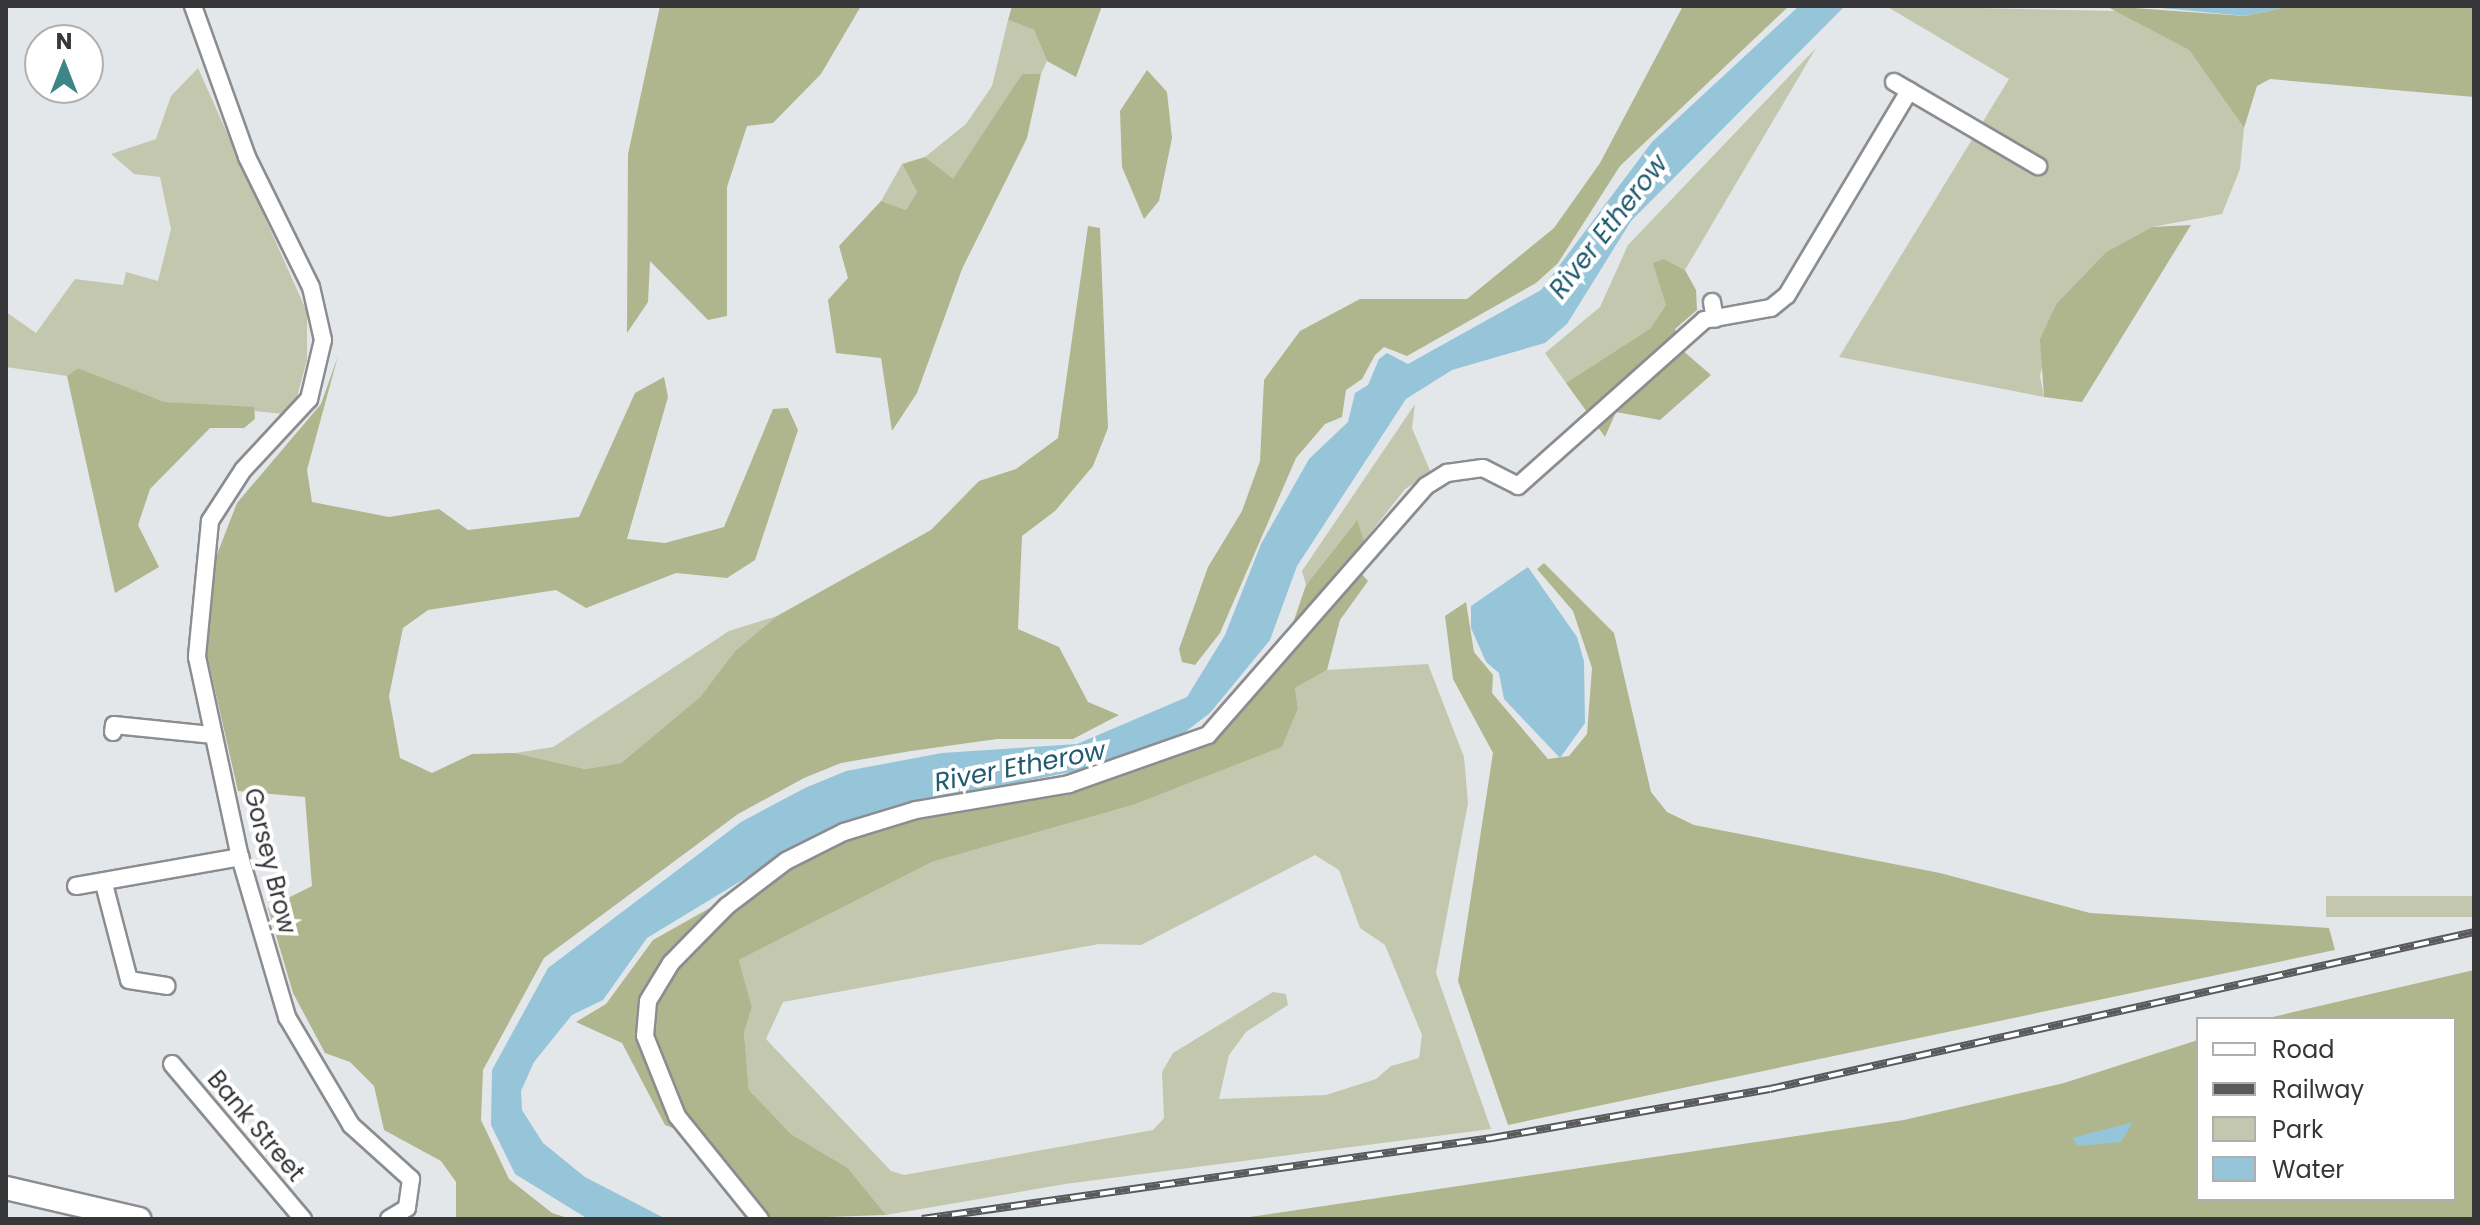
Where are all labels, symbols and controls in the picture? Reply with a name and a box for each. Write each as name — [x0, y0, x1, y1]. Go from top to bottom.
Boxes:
north arrow — [24, 24, 104, 104]
text: N — [56, 26, 72, 57]
water label: River Etherow — [1543, 149, 1675, 305]
water label: River Etherow — [932, 735, 1108, 799]
street label: Gorsey Brow — [238, 785, 302, 937]
legend — [2196, 1017, 2456, 1201]
text: Road — [2272, 1033, 2334, 1066]
street label: Bank Street — [201, 1065, 311, 1187]
text: Railway — [2272, 1073, 2364, 1106]
text: Park — [2272, 1113, 2323, 1146]
text: Water — [2272, 1153, 2344, 1186]

